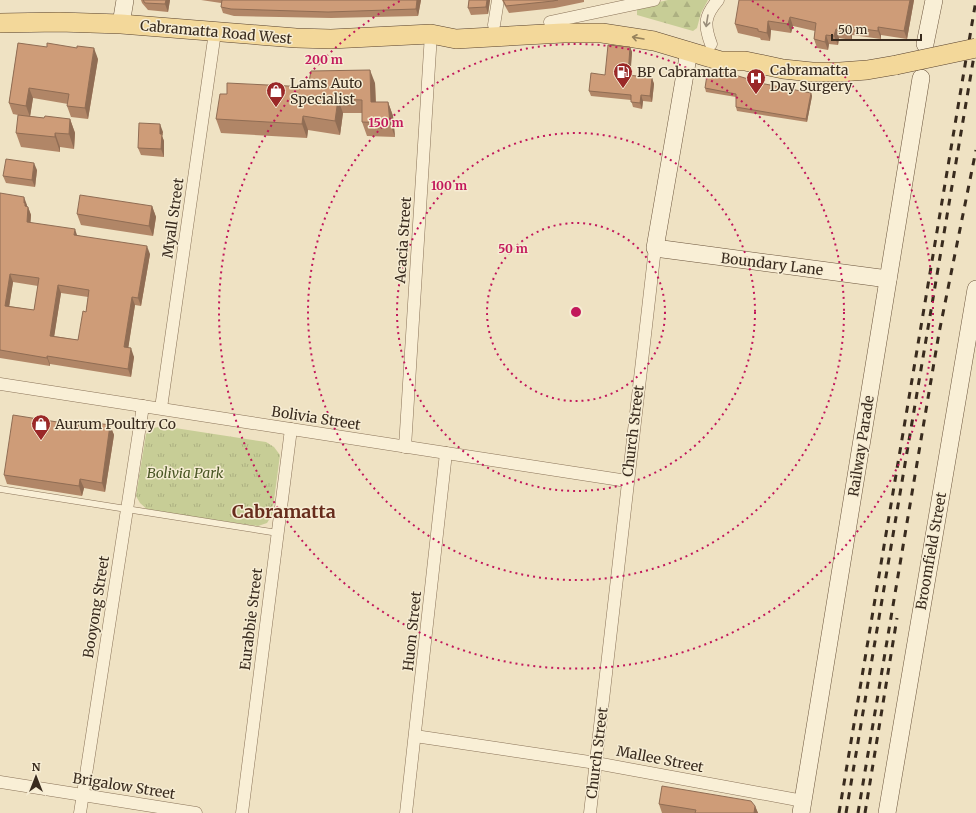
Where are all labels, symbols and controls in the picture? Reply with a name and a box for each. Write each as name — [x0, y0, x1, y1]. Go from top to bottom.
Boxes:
one-way arrow — [703, 14, 711, 27]
street label: Cabramatta Road West — [139, 16, 293, 48]
scale bar — [832, 16, 921, 42]
text: 50 m — [838, 22, 867, 37]
one-way arrow — [632, 33, 645, 41]
text: 200 m — [305, 52, 343, 67]
fuel station icon: BP Cabramatta — [612, 61, 634, 89]
place label: Cabramatta Day Surgery — [770, 61, 853, 95]
place label: BP Cabramatta — [637, 63, 738, 81]
hospital icon: Cabramatta Day Surgery — [745, 67, 767, 95]
place label: Lams Auto Specialist — [290, 74, 362, 108]
shop icon: Lams Auto Specialist — [265, 80, 287, 108]
text: 150 m — [369, 115, 404, 130]
street label: Myall Street — [158, 176, 188, 259]
text: 100 m — [431, 178, 467, 193]
street label: Acacia Street — [391, 196, 415, 285]
text: 50 m — [498, 241, 528, 256]
street label: Boundary Lane — [720, 249, 824, 279]
centre of rings — [569, 305, 583, 319]
street label: Church Street — [618, 384, 648, 478]
street label: Railway Parade — [844, 394, 878, 498]
street label: Bolivia Street — [270, 402, 362, 434]
shop icon: Aurum Poultry Co — [30, 413, 52, 441]
place label: Aurum Poultry Co — [54, 415, 176, 433]
park label: Bolivia Park — [147, 464, 224, 482]
street label: Broomfield Street — [912, 490, 950, 611]
district label: Cabramatta — [232, 500, 336, 523]
street label: Booyong Street — [79, 554, 113, 659]
street label: Eurabbie Street — [236, 566, 266, 671]
street label: Huon Street — [399, 590, 425, 672]
street label: Church Street — [582, 706, 612, 800]
street label: Mallee Street — [615, 742, 706, 776]
north arrow — [16, 757, 56, 797]
text: N — [32, 760, 41, 774]
street label: Brigalow Street — [71, 769, 177, 803]

